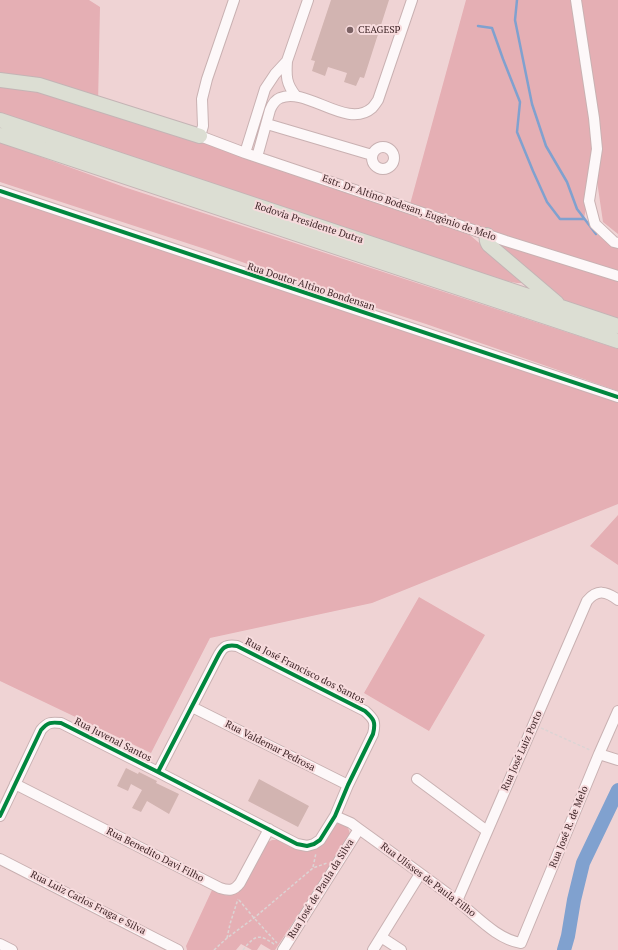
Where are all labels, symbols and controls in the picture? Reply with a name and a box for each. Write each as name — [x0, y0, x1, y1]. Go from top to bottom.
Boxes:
place label: CEAGESP — [358, 24, 401, 36]
marker: CEAGESP — [345, 25, 355, 35]
street label: Estr. Dr Altino Bodesan, Eugênio de Melo — [320, 173, 498, 243]
street label: Rodovia Presidente Dutra — [253, 200, 365, 246]
street label: Rua Doutor Altino Bondensan — [246, 261, 376, 313]
street label: Rua José Francisco dos Santos — [243, 636, 367, 706]
street label: Rua José Luiz Porto — [499, 709, 545, 793]
street label: Rua Juvenal Santos — [72, 715, 154, 765]
street label: Rua Valdemar Pedrosa — [223, 718, 317, 774]
street label: Rua José R. de Melo — [547, 784, 591, 870]
street label: Rua Benedito Davi Filho — [104, 825, 206, 885]
street label: Rua José de Paula da Silva — [285, 837, 357, 941]
street label: Rua Ulisses de Paula Filho — [378, 840, 478, 920]
street label: Rua Luiz Carlos Fraga e Silva — [28, 869, 148, 937]

